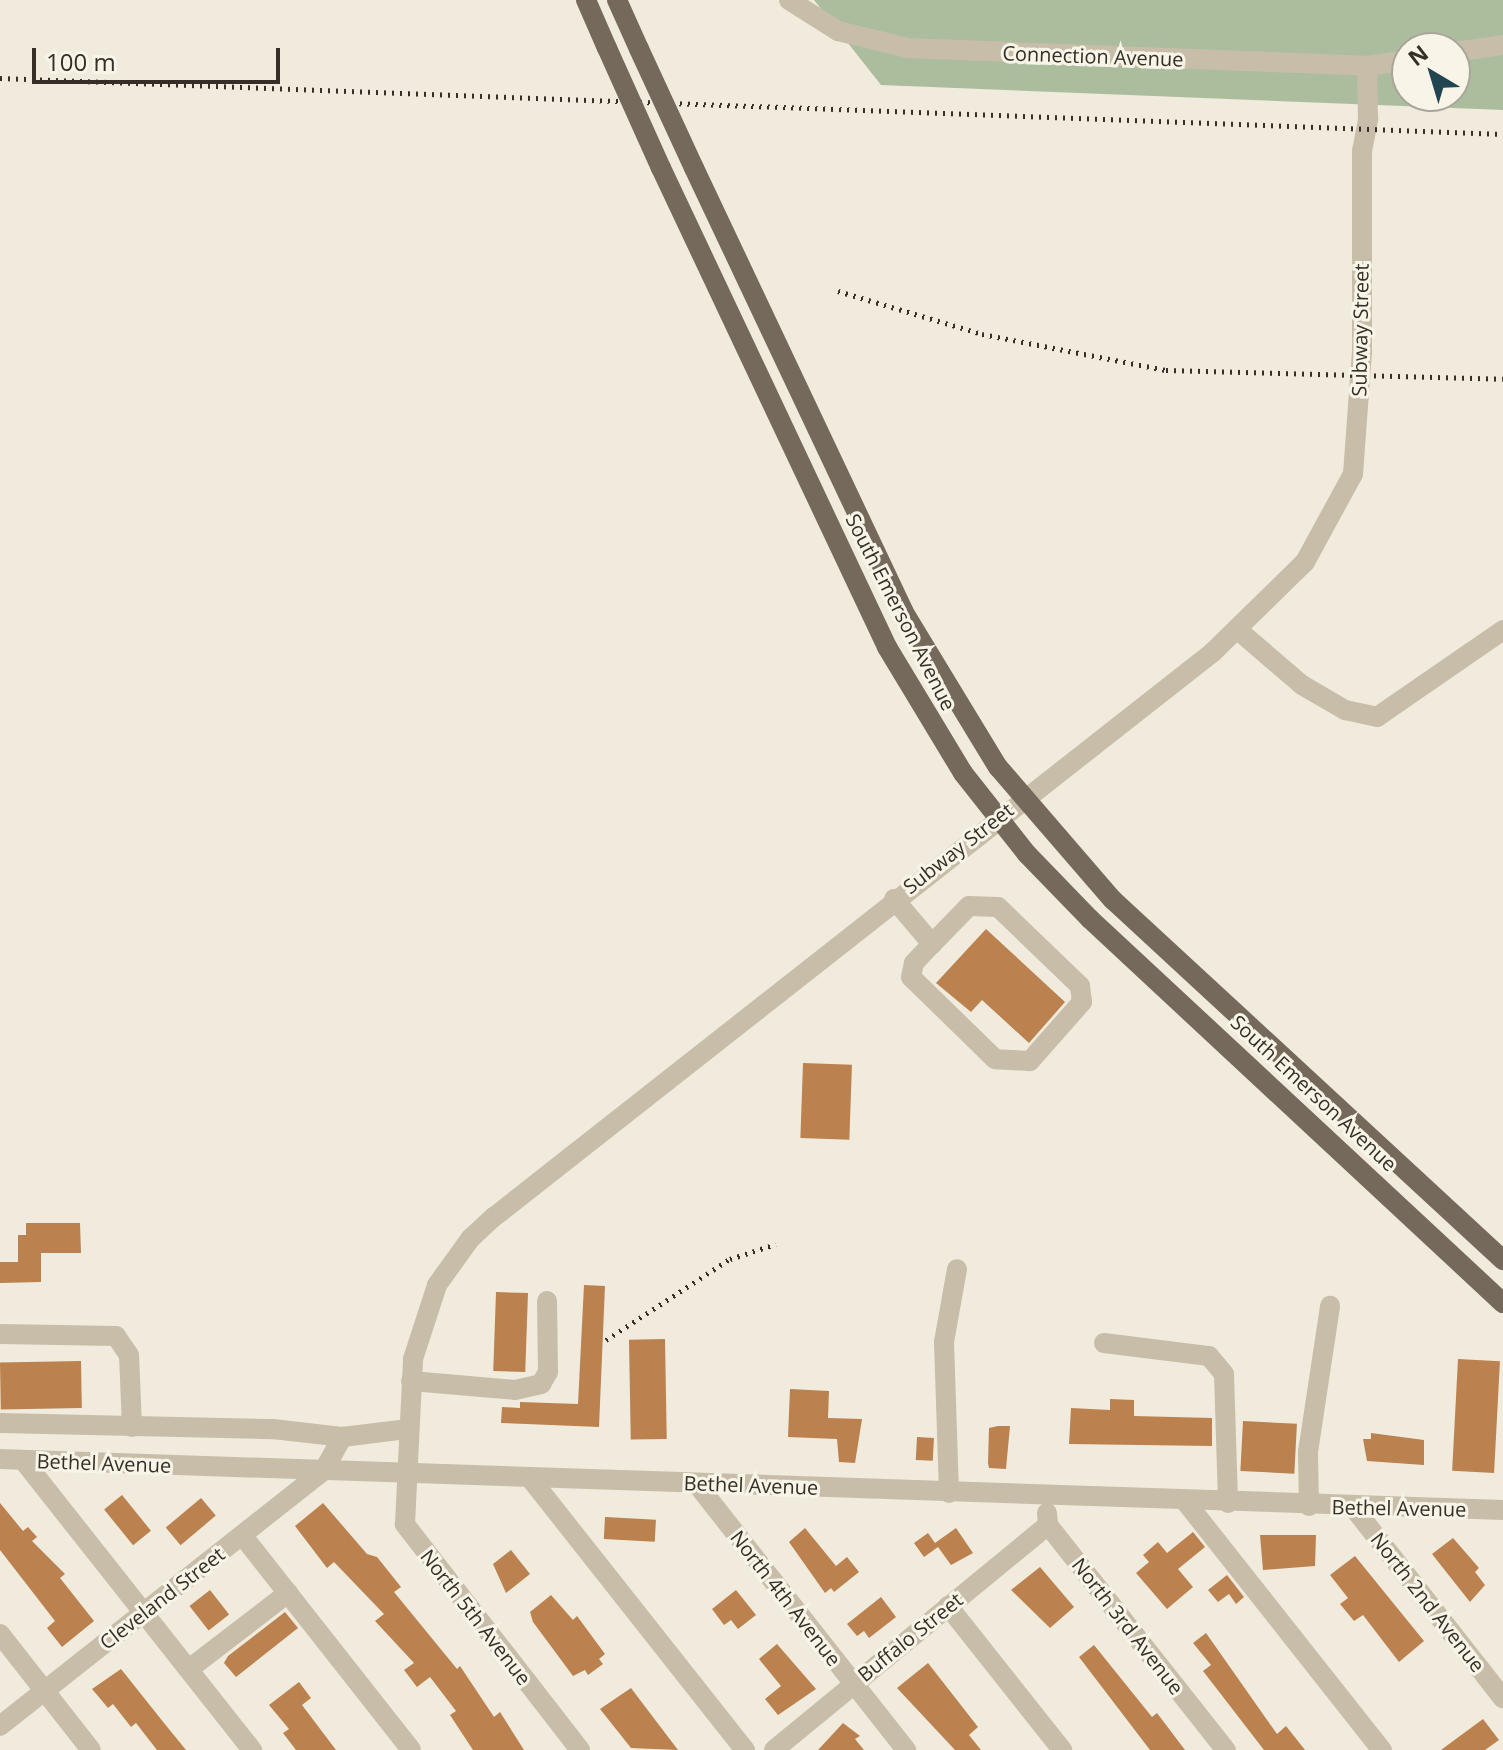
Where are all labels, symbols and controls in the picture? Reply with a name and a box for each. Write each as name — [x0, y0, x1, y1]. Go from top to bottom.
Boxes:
scale bar — [36, 32, 284, 82]
north arrow — [1391, 32, 1471, 112]
text: N — [1401, 37, 1434, 72]
street label: Connection Avenue — [1002, 41, 1184, 71]
text: 100 m — [46, 45, 116, 78]
street label: Subway Street — [1347, 263, 1373, 397]
street label: South Emerson Avenue — [841, 510, 961, 714]
street label: Subway Street — [898, 798, 1018, 898]
street label: South Emerson Avenue — [1226, 1010, 1402, 1176]
street label: Bethel Avenue — [36, 1449, 172, 1477]
street label: Bethel Avenue — [683, 1471, 819, 1499]
street label: Bethel Avenue — [1331, 1495, 1467, 1521]
street label: North 4th Avenue — [726, 1525, 846, 1671]
street label: North 2nd Avenue — [1366, 1527, 1490, 1677]
street label: Cleveland Street — [95, 1542, 229, 1654]
street label: North 5th Avenue — [416, 1544, 536, 1690]
street label: North 3rd Avenue — [1067, 1553, 1189, 1699]
street label: Buffalo Street — [853, 1587, 967, 1687]

